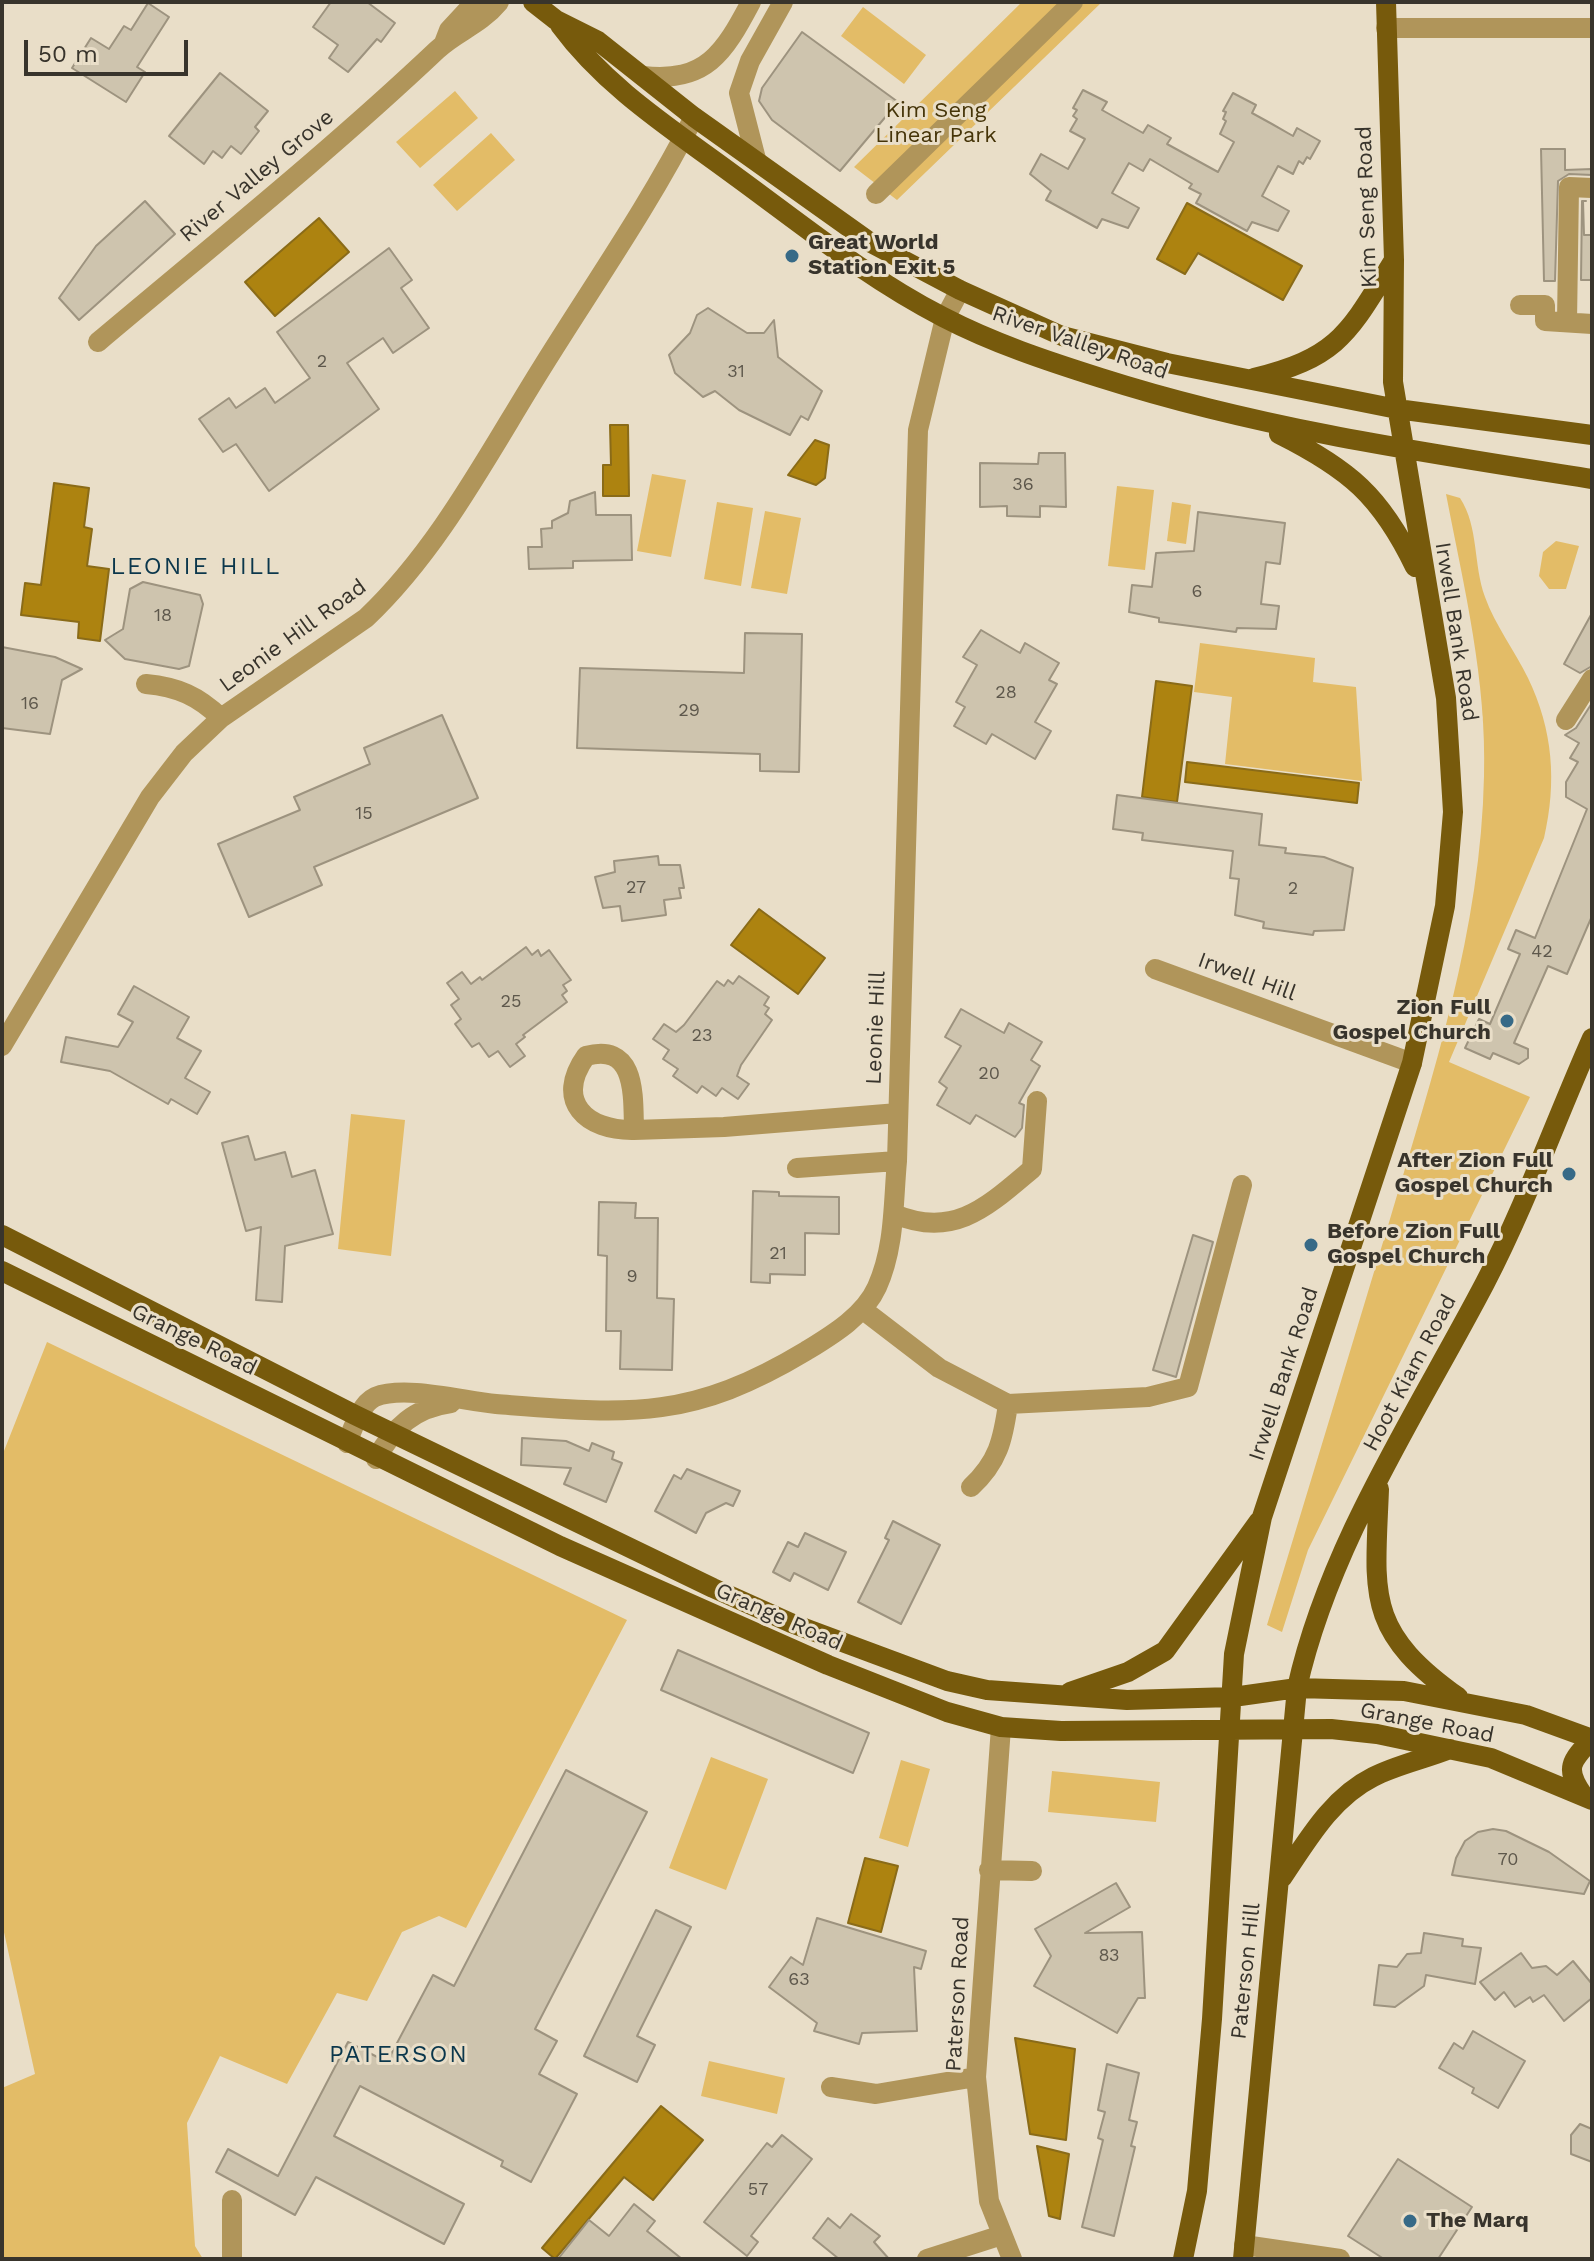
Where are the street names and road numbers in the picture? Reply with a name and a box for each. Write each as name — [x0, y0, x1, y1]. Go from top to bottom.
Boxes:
street label: River Valley Grove — [175, 104, 339, 248]
street label: Kim Seng Road — [1351, 126, 1383, 288]
street label: River Valley Road — [988, 300, 1172, 386]
street label: Irwell Bank Road — [1429, 540, 1483, 724]
street label: Leonie Hill Road — [214, 574, 372, 698]
street label: Irwell Hill — [1194, 947, 1300, 1007]
street label: Leonie Hill — [861, 971, 891, 1085]
street label: Irwell Bank Road — [1243, 1284, 1325, 1464]
street label: Hoot Kiam Road — [1358, 1290, 1462, 1456]
street label: Grange Road — [127, 1298, 261, 1382]
street label: Grange Road — [711, 1577, 847, 1657]
street label: Grange Road — [1358, 1697, 1496, 1749]
street label: Paterson Hill — [1226, 1901, 1266, 2041]
street label: Paterson Road — [941, 1916, 975, 2072]

